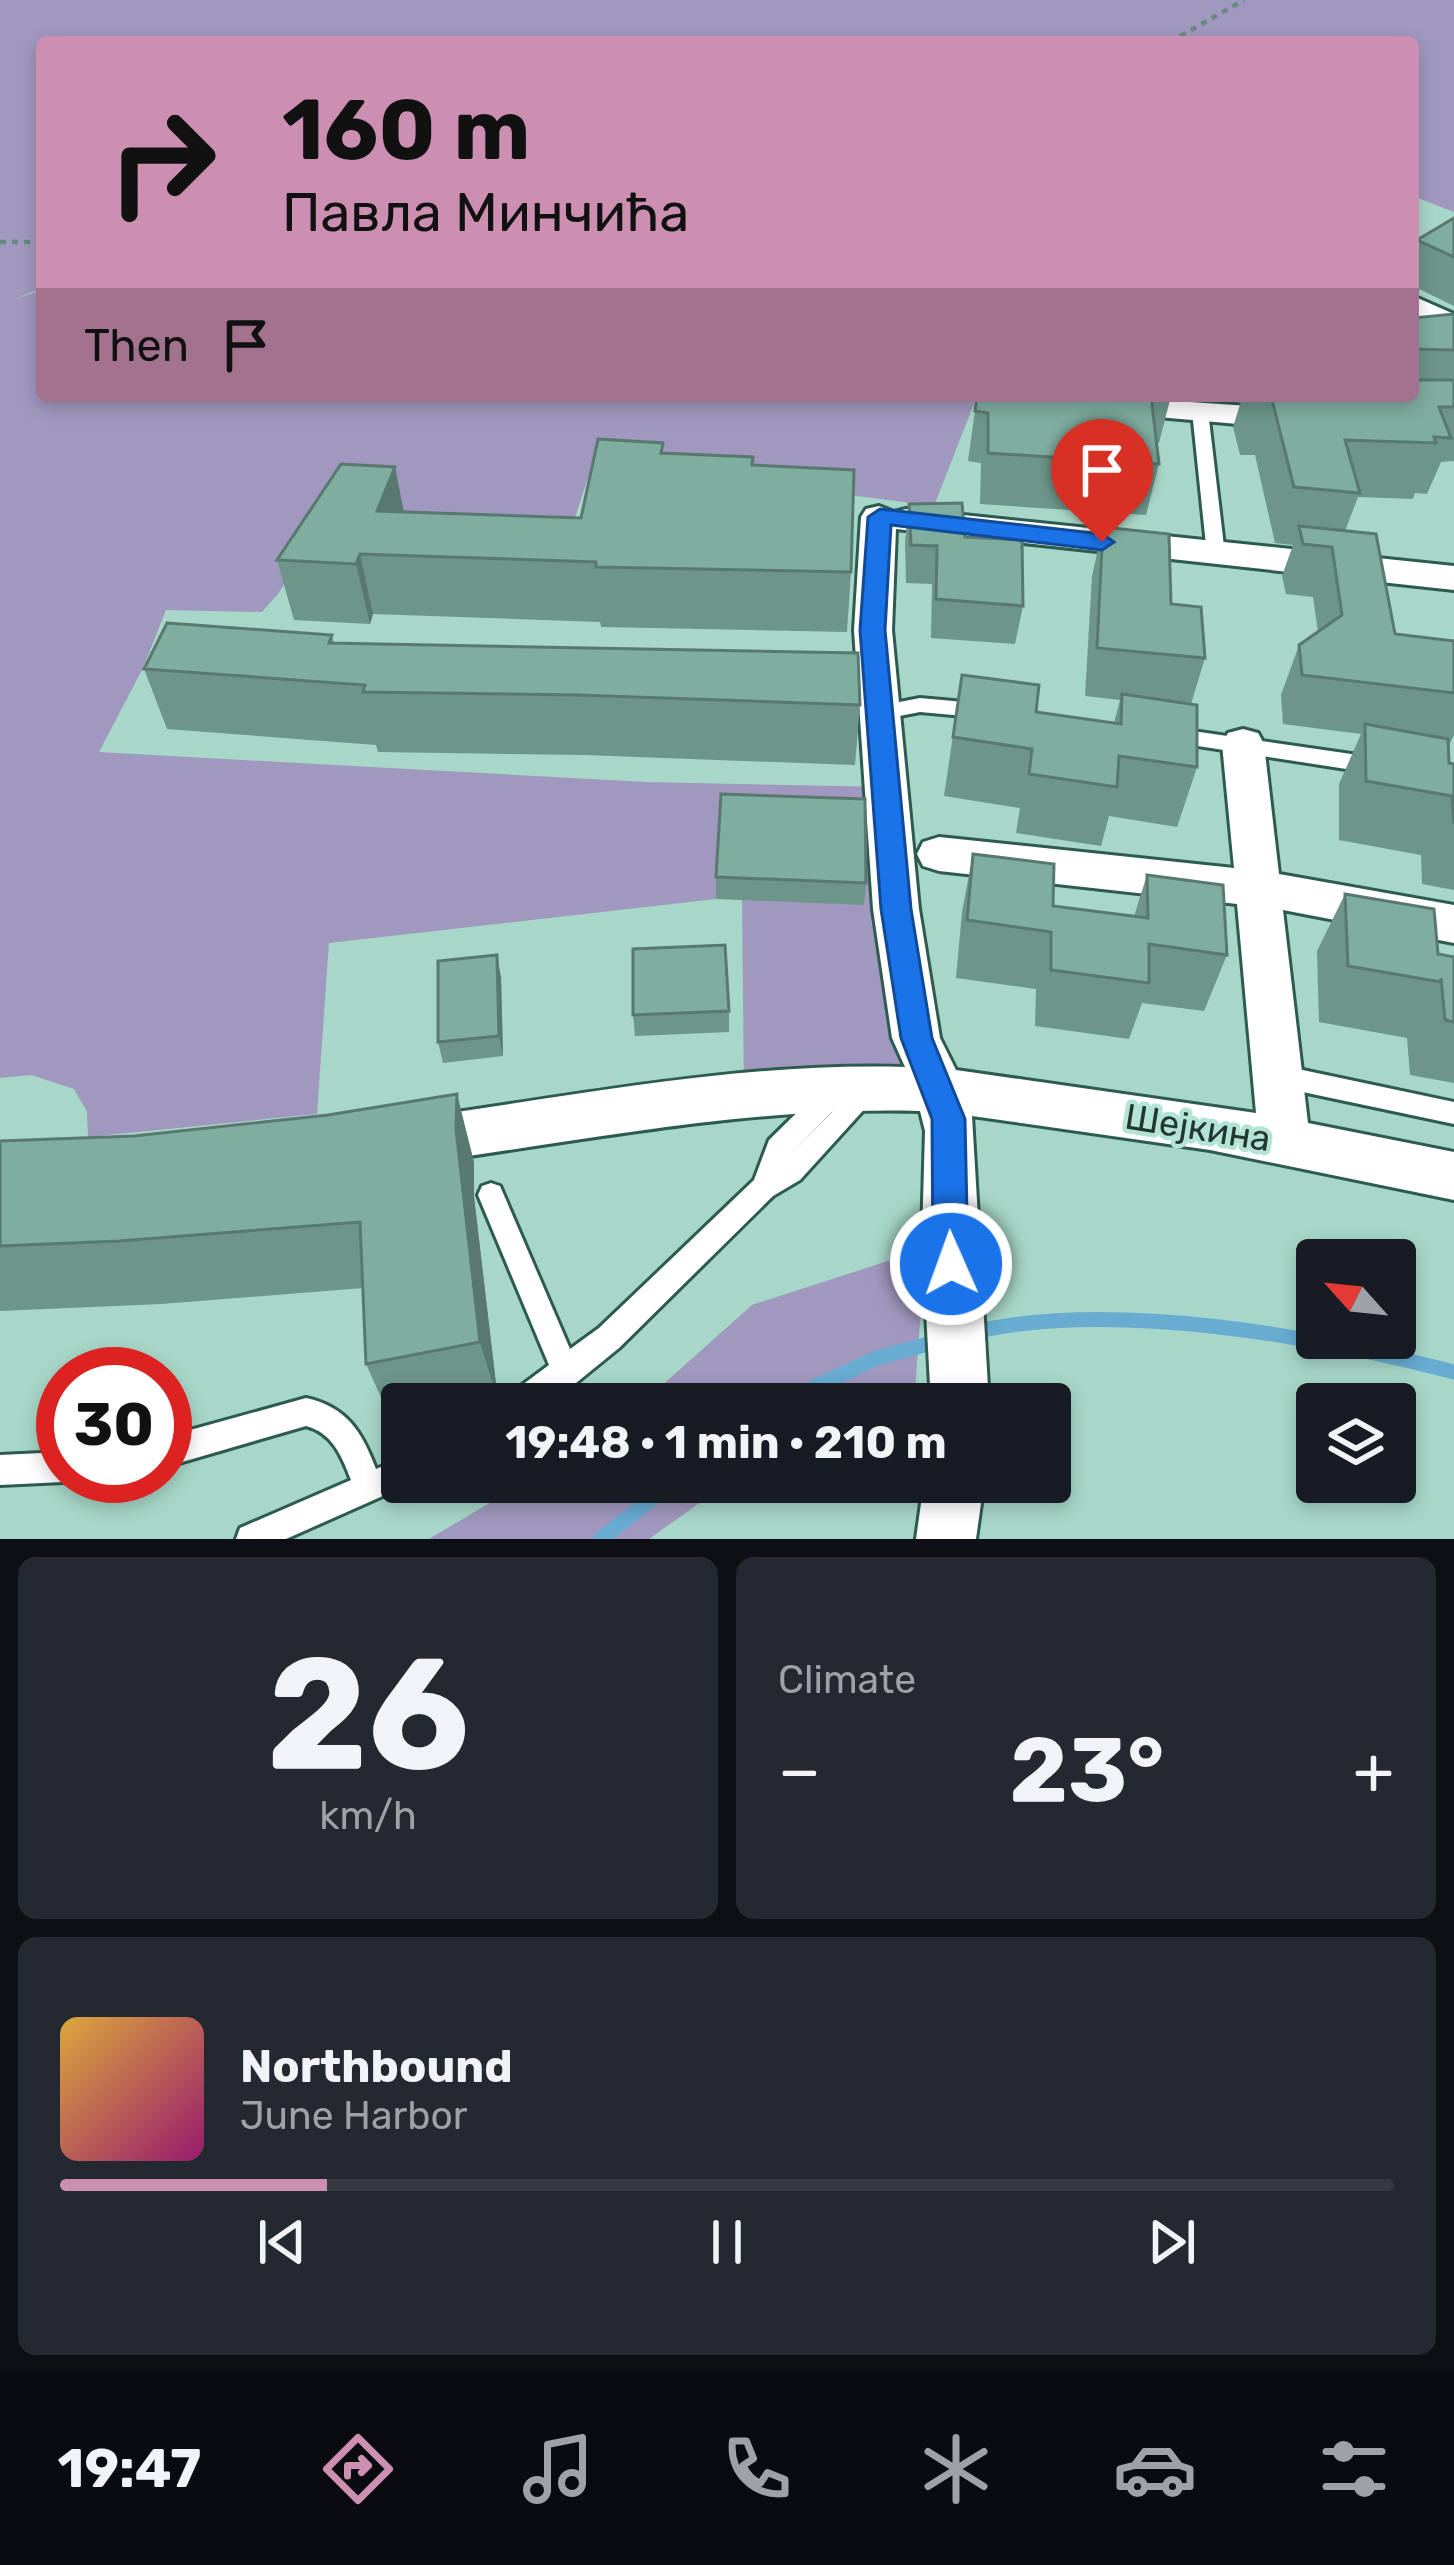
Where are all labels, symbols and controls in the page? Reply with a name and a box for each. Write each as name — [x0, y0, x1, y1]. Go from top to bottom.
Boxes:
text: 160 m — [282, 80, 530, 180]
icon: right — [84, 84, 240, 240]
text: Павла Минчића — [282, 181, 689, 245]
icon: arrive — [213, 312, 279, 378]
text: Then — [84, 319, 189, 372]
pin — [1051, 419, 1153, 542]
icon: arrive — [1069, 437, 1135, 503]
street label: Шејкина — [1122, 1095, 1274, 1160]
position arrow — [888, 1201, 1014, 1327]
north arrow — [1296, 1239, 1416, 1359]
map controls — [1296, 1239, 1416, 1503]
speed limit sign: 30 — [36, 1347, 192, 1503]
button: layers — [1296, 1383, 1416, 1503]
text: 19:48 · 1 min · 210 m — [505, 1416, 947, 1469]
text: 26 — [267, 1622, 469, 1807]
text: Climate — [778, 1657, 916, 1703]
text: 23° — [1009, 1717, 1164, 1824]
text: − — [778, 1731, 821, 1810]
text: + — [1353, 1731, 1394, 1810]
text: km/h — [319, 1793, 417, 1839]
text: Northbound — [240, 2040, 513, 2093]
text: June Harbor — [240, 2093, 468, 2139]
icon: previous — [249, 2209, 315, 2275]
icon: pause — [694, 2209, 760, 2275]
icon: next — [1139, 2209, 1205, 2275]
icon: directions — [316, 2427, 400, 2511]
icon: music — [516, 2427, 600, 2511]
icon: phone — [715, 2427, 799, 2511]
icon: climate — [914, 2427, 998, 2511]
icon: car — [1113, 2427, 1197, 2511]
icon: filters — [1312, 2427, 1396, 2511]
text: 19:47 — [58, 2437, 201, 2501]

